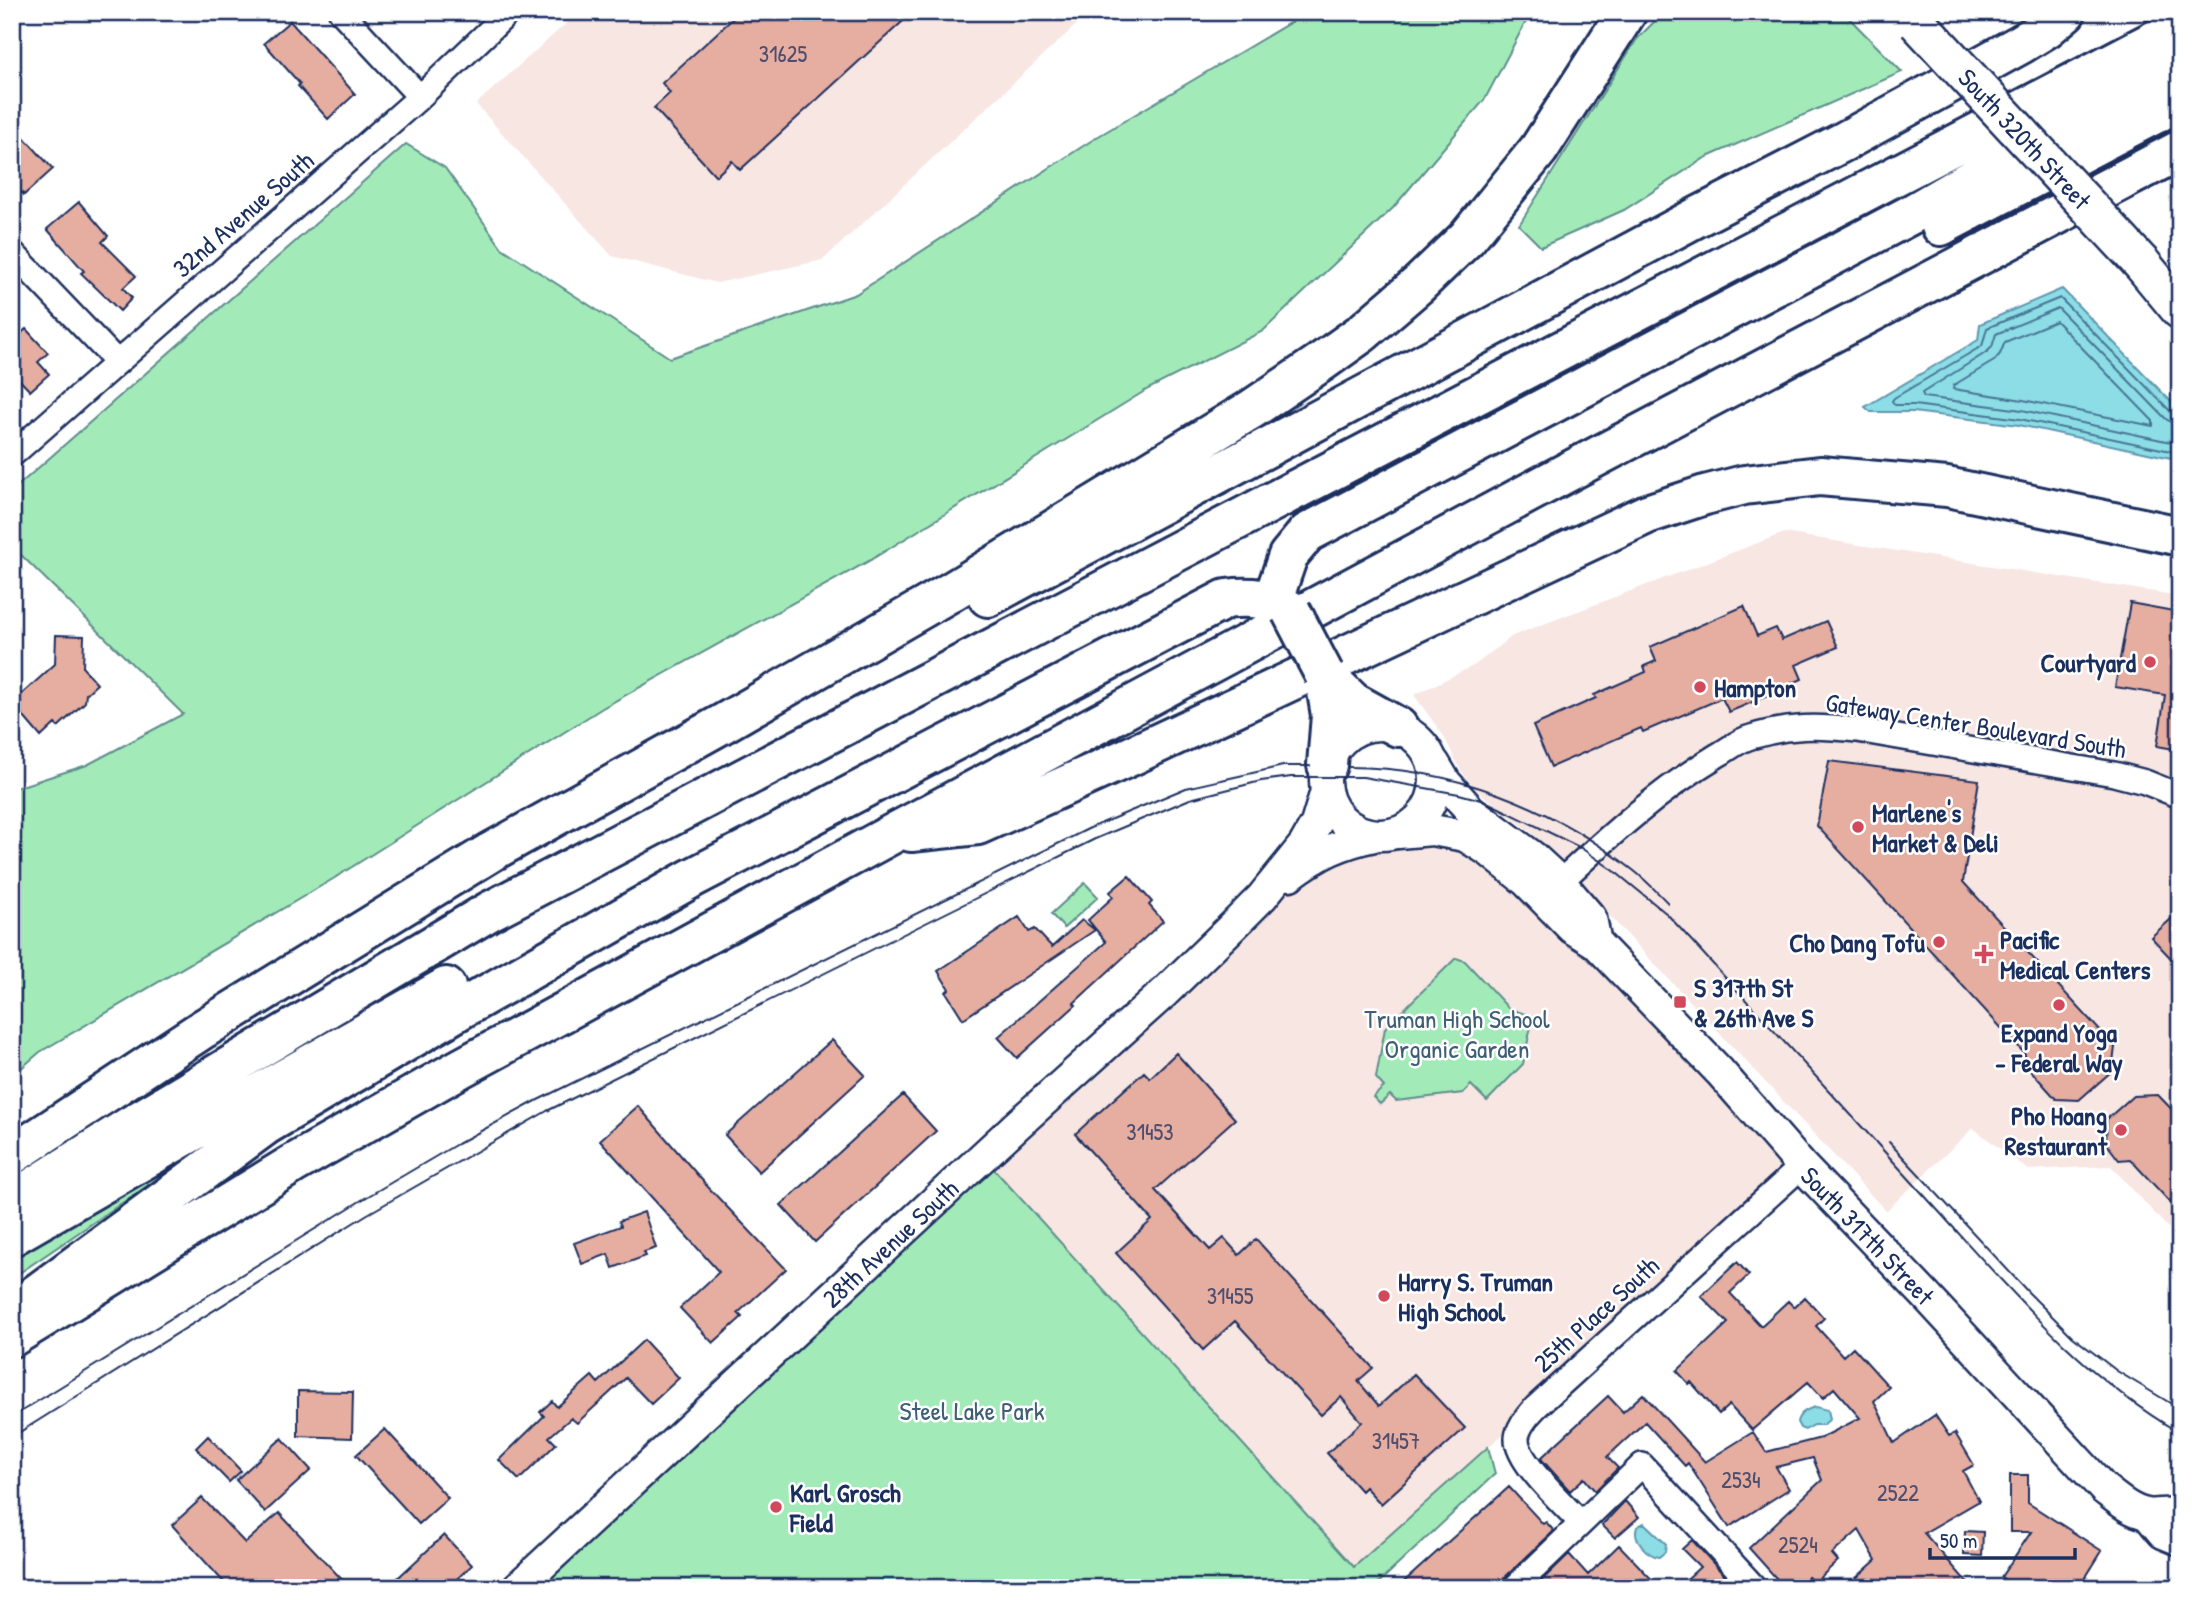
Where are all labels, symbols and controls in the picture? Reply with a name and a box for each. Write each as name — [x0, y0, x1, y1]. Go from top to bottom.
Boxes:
house number: 31625 — [759, 38, 807, 69]
street label: South 320th Street — [1951, 60, 2100, 217]
street label: 32nd Avenue South — [165, 143, 321, 285]
place label: Courtyard — [2041, 645, 2137, 681]
marker: Courtyard — [2142, 654, 2158, 670]
place label: Hampton — [1714, 670, 1796, 706]
marker: Hampton — [1692, 679, 1708, 695]
street label: Gateway Center Boulevard South — [1823, 684, 2129, 766]
place label: Marlene's Market & Deli — [1872, 795, 1999, 860]
marker: Marlene's Market & Deli — [1850, 819, 1866, 835]
place label: Pacific Medical Centers — [2000, 922, 2151, 987]
place label: Cho Dang Tofu — [1789, 925, 1926, 961]
marker: Cho Dang Tofu — [1931, 934, 1947, 950]
marker: Pacific Medical Centers — [1974, 944, 1994, 964]
place label: S 317th St & 26th Ave S — [1694, 970, 1814, 1035]
marker: S 317th St & 26th Ave S — [1672, 994, 1688, 1010]
marker: Expand Yoga - Federal Way — [2051, 997, 2067, 1013]
park label: Truman High School Organic Garden — [1364, 1001, 1550, 1066]
place label: Expand Yoga - Federal Way — [1995, 1015, 2123, 1081]
place label: Pho Hoang Restaurant — [2004, 1098, 2108, 1163]
house number: 31453 — [1126, 1116, 1174, 1147]
marker: Pho Hoang Restaurant — [2113, 1122, 2129, 1138]
street label: South 317th Street — [1794, 1158, 1943, 1313]
street label: 28th Avenue South — [814, 1171, 966, 1315]
street label: 25th Place South — [1526, 1248, 1666, 1380]
place label: Harry S. Truman High School — [1398, 1264, 1553, 1330]
house number: 31455 — [1207, 1280, 1254, 1311]
marker: Harry S. Truman High School — [1376, 1288, 1392, 1304]
park label: Steel Lake Park — [900, 1393, 1045, 1428]
house number: 31457 — [1372, 1425, 1420, 1456]
house number: 2534 — [1721, 1464, 1761, 1495]
place label: Karl Grosch Field — [789, 1475, 901, 1540]
house number: 2522 — [1877, 1477, 1919, 1508]
marker: Karl Grosch Field — [768, 1499, 784, 1515]
scale bar — [1930, 1516, 2075, 1560]
text: 50 m — [1940, 1526, 1977, 1555]
house number: 2524 — [1778, 1529, 1818, 1560]

